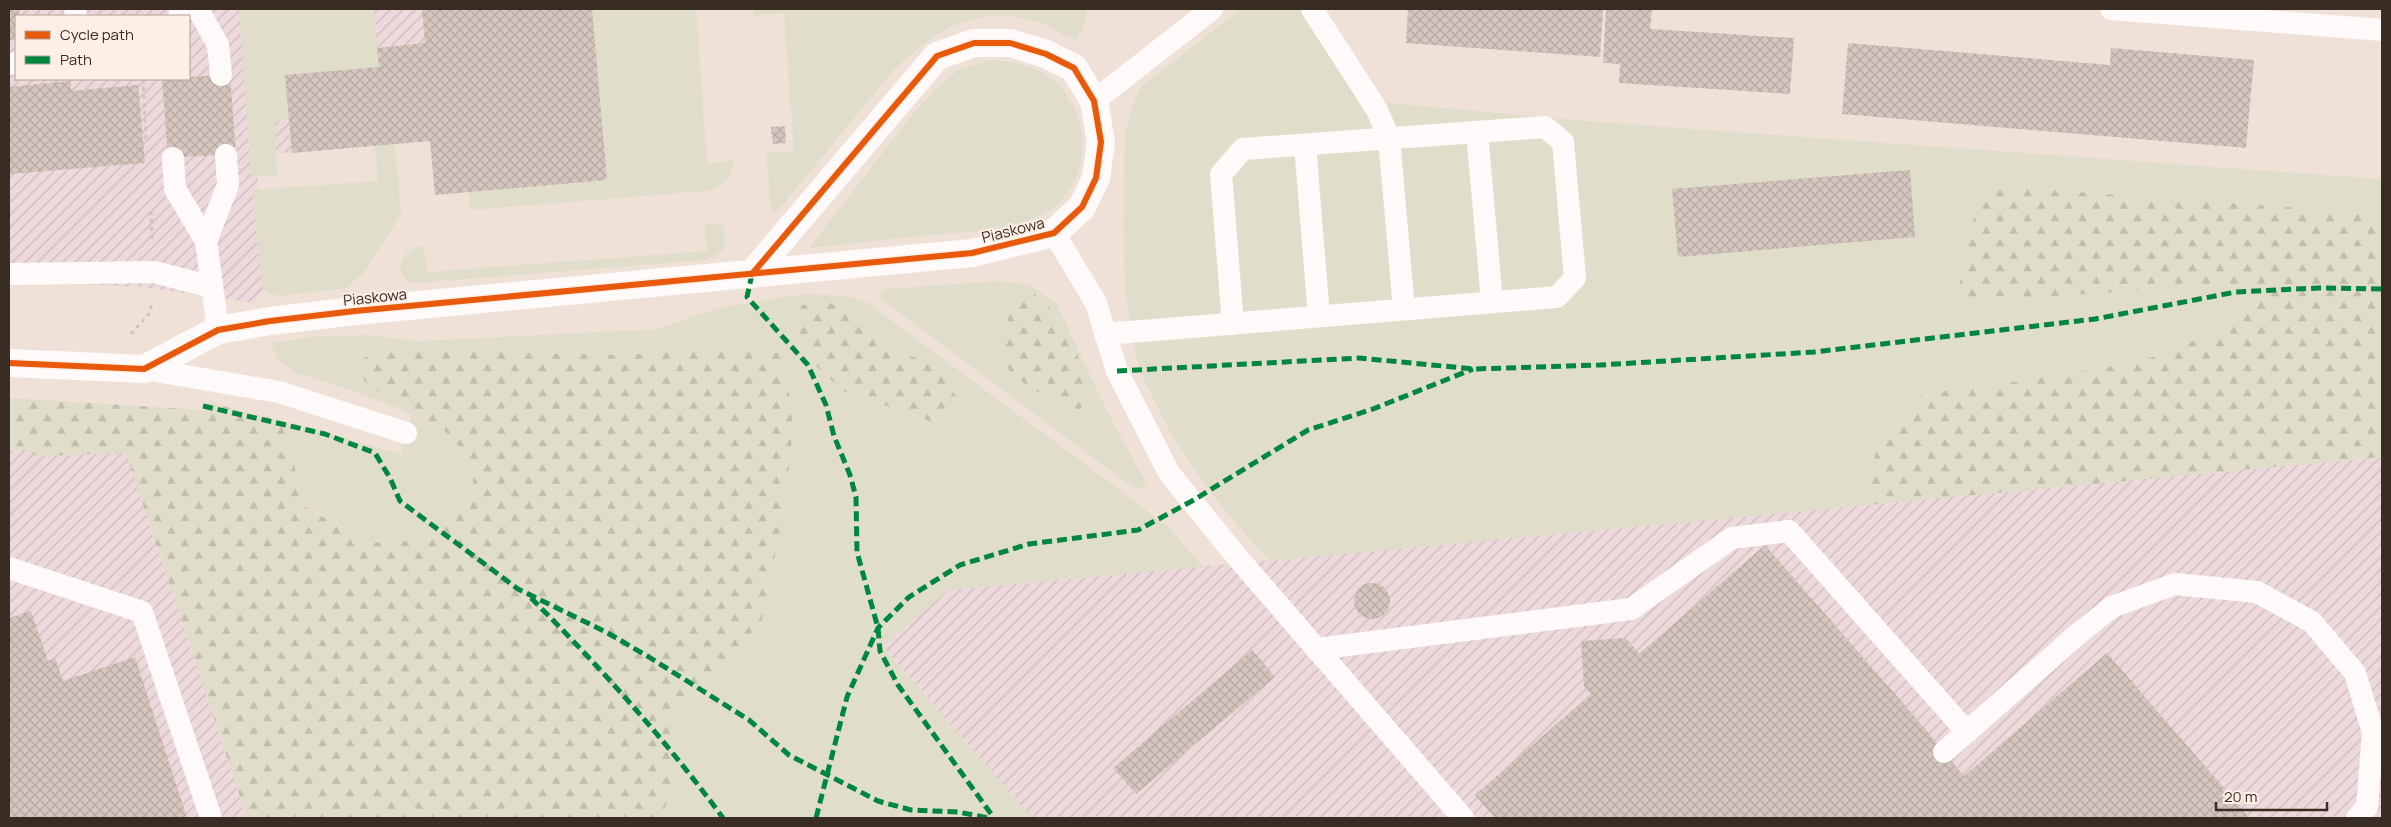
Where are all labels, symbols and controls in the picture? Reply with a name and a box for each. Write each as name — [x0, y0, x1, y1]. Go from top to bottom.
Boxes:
legend — [15, 15, 190, 80]
text: Cycle path — [60, 24, 134, 45]
text: Path — [60, 49, 92, 70]
street label: Piaskowa — [979, 212, 1047, 248]
street label: Piaskowa — [342, 283, 408, 311]
scale bar — [2216, 780, 2327, 812]
text: 20 m — [2224, 786, 2257, 807]

